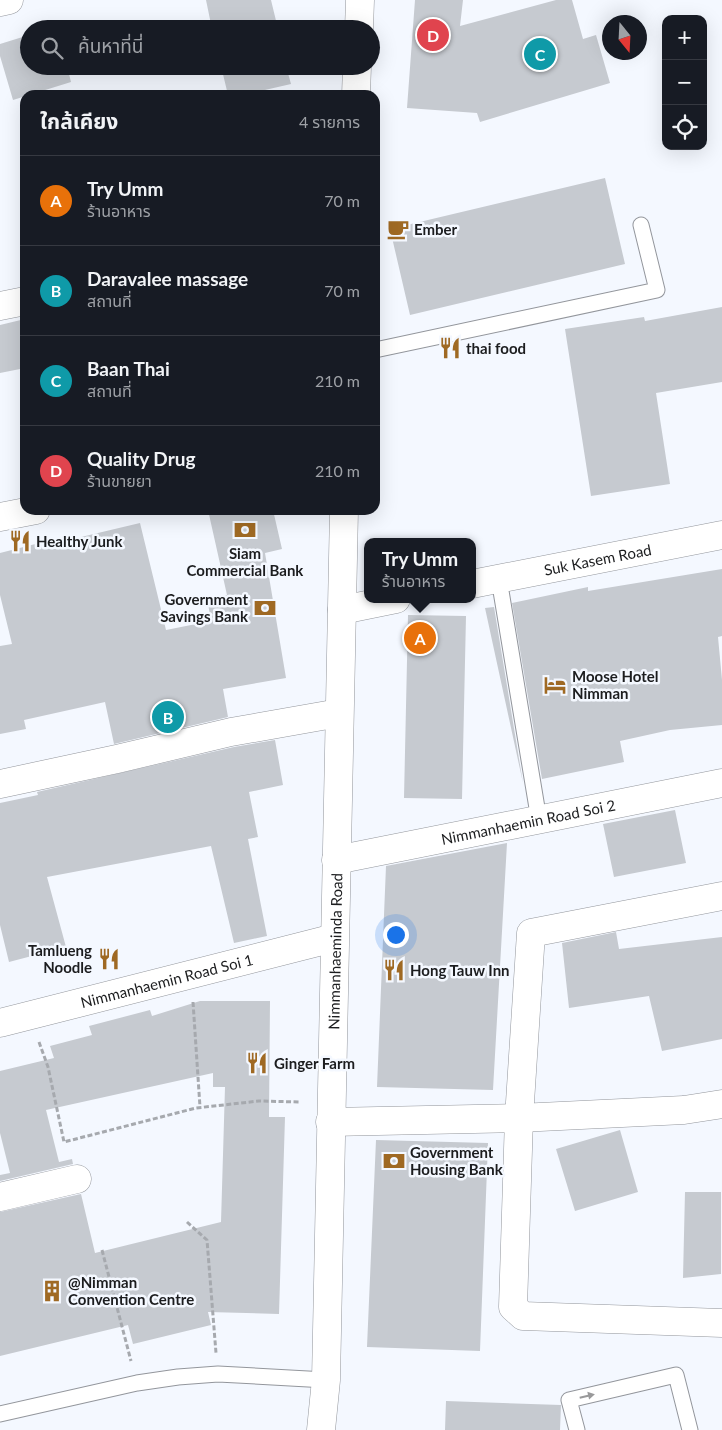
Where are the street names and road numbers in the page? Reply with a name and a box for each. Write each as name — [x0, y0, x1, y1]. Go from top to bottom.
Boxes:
street label: Suk Kasem Road — [542, 540, 653, 579]
street label: Nimmanhaemin Road Soi 2 — [439, 795, 617, 848]
street label: Nimmanhaeminda Road — [324, 873, 345, 1030]
street label: Nimmanhaemin Road Soi 1 — [79, 950, 255, 1011]

